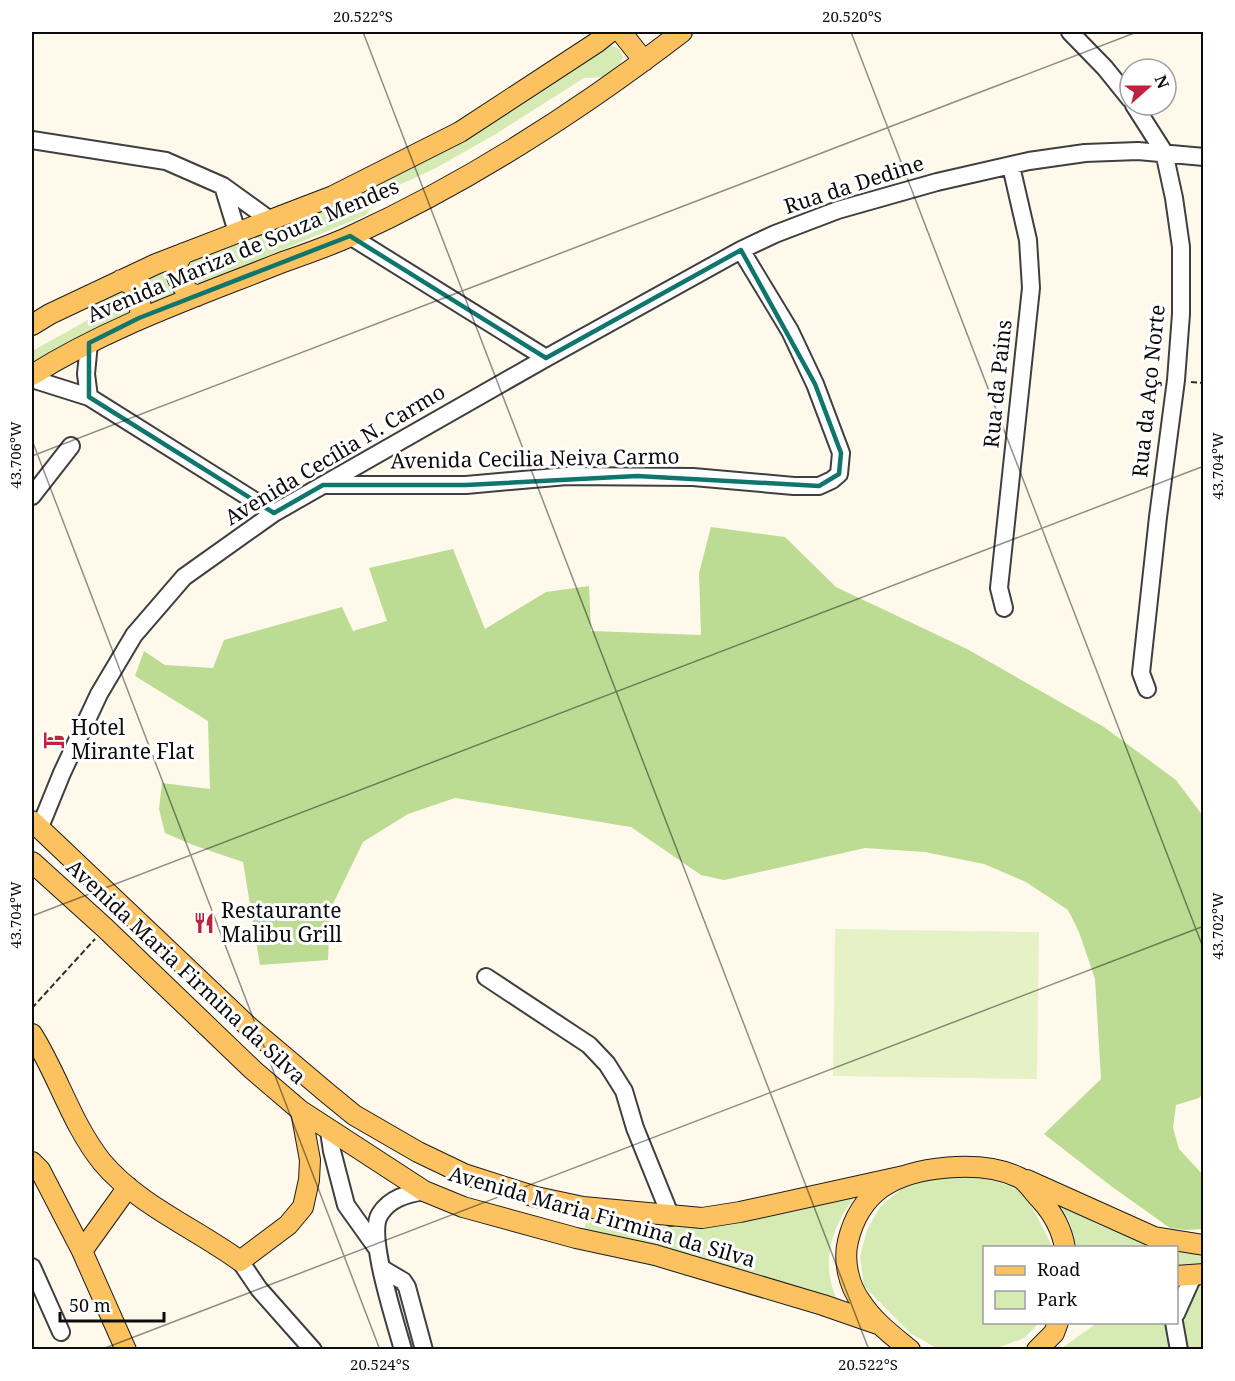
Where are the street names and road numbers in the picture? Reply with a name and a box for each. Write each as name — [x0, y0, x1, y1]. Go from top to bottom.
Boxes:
street label: Rua da Dedine — [780, 148, 927, 220]
street label: Avenida Mariza de Souza Mendes — [82, 172, 403, 329]
street label: Rua da Aço Norte — [1125, 303, 1171, 479]
street label: Rua da Pains — [976, 318, 1018, 449]
street label: Avenida Cecília N. Carmo — [219, 377, 450, 531]
street label: Avenida Cecilia Neiva Carmo — [390, 441, 680, 475]
street label: Avenida Maria Firmina da Silva — [61, 853, 313, 1090]
street label: Avenida Maria Firmina da Silva — [446, 1159, 759, 1273]

